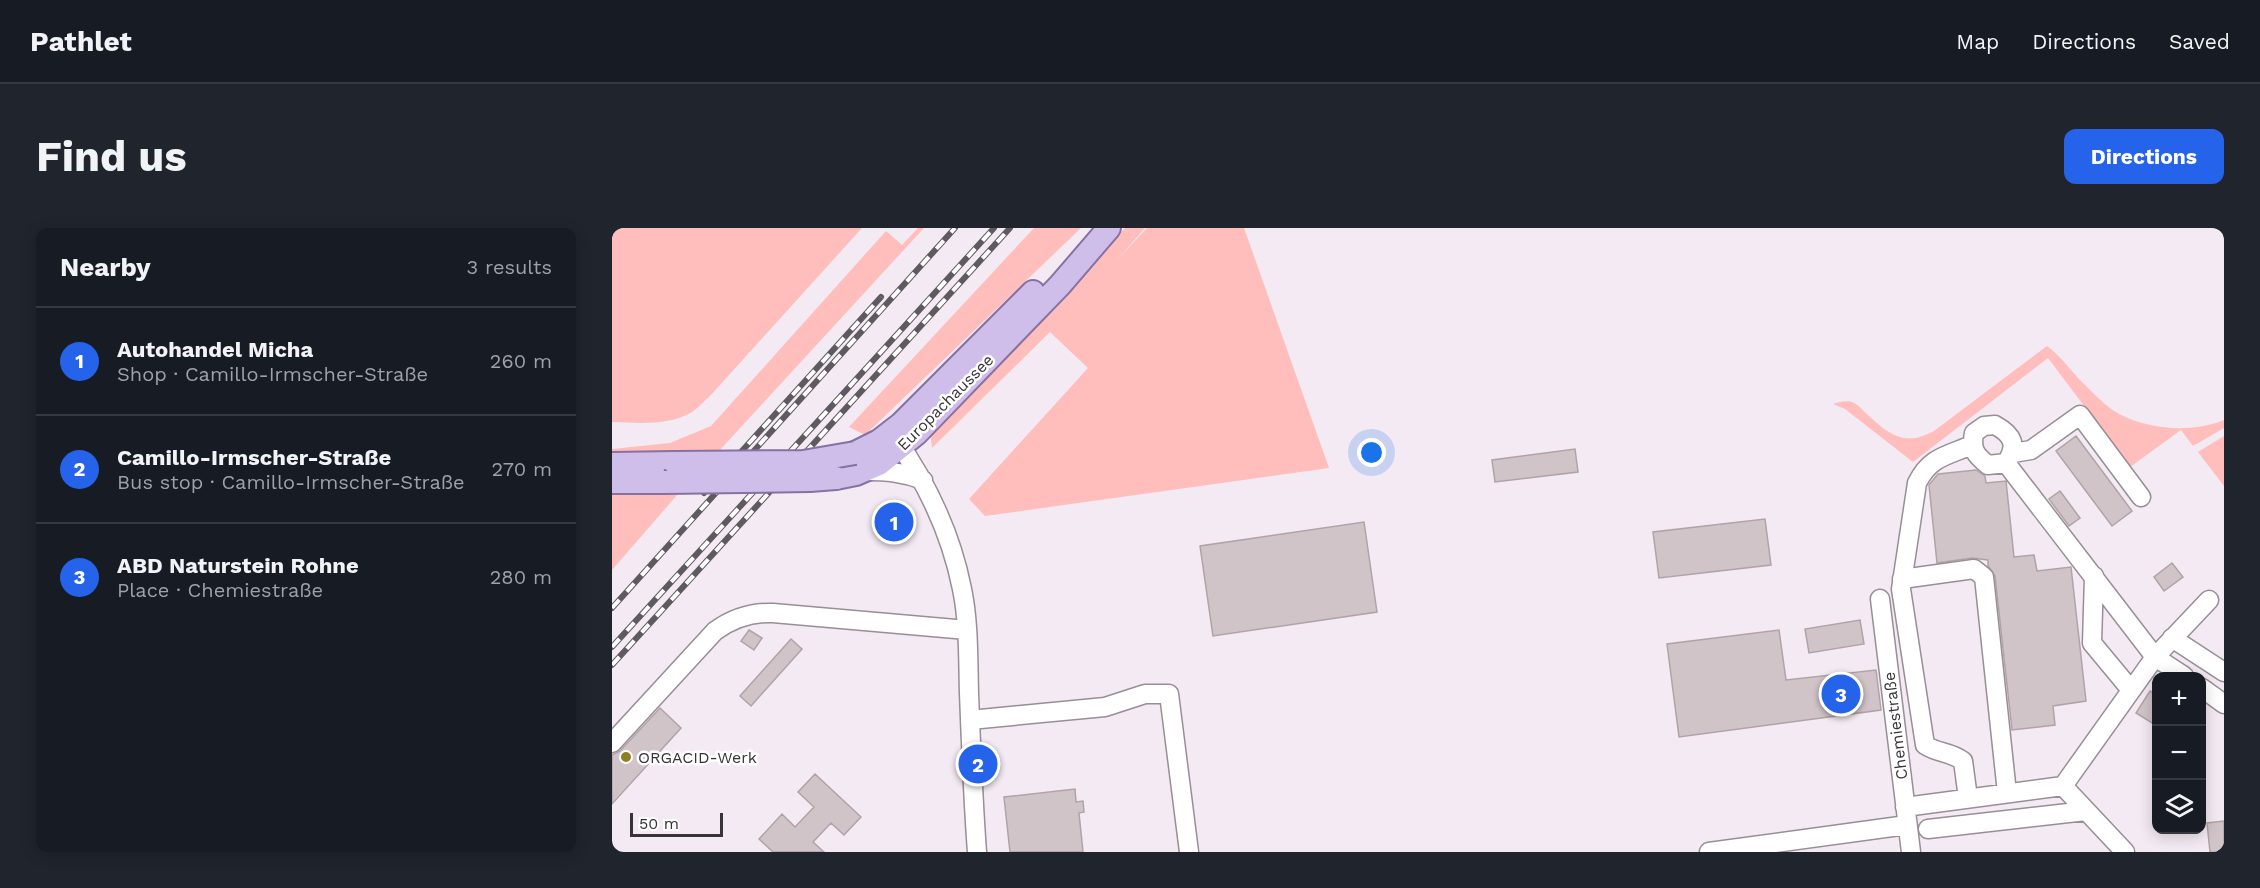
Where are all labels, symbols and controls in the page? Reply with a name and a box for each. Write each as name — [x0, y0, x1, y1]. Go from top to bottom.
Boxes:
text: Pathlet — [30, 25, 132, 58]
text: Map — [1956, 29, 1999, 54]
text: Directions — [2032, 29, 2136, 54]
text: Saved — [2169, 29, 2230, 54]
button: Directions — [2064, 129, 2224, 184]
text: Find us — [36, 132, 187, 181]
text: Nearby — [60, 252, 151, 282]
text: 3 results — [467, 255, 552, 279]
text: Autohandel Micha — [117, 337, 313, 362]
text: 1 — [75, 349, 84, 373]
text: 260 m — [490, 349, 552, 373]
street label: Europachaussee — [893, 350, 997, 454]
text: Shop · Camillo-Irmscher-Straße — [117, 362, 428, 386]
your location — [1357, 438, 1386, 467]
text: Camillo-Irmscher-Straße — [117, 445, 391, 470]
text: 2 — [74, 457, 85, 481]
text: 270 m — [492, 457, 552, 481]
text: Bus stop · Camillo-Irmscher-Straße — [117, 470, 465, 494]
pin: 1 — [874, 500, 914, 544]
text: ABD Naturstein Rohne — [117, 553, 359, 578]
text: 3 — [74, 565, 85, 589]
text: 280 m — [490, 565, 552, 589]
text: Place · Chemiestraße — [117, 578, 323, 602]
street label: Chemiestraße — [1879, 671, 1912, 781]
pin: 3 — [1822, 672, 1860, 716]
map controls — [2152, 672, 2206, 834]
button: + — [2152, 672, 2206, 726]
button: − — [2152, 726, 2206, 780]
pin: 2 — [958, 742, 998, 786]
place label: ORGACID-Werk — [638, 748, 757, 767]
marker: ORGACID-Werk — [619, 750, 633, 764]
button: layers — [2152, 780, 2206, 834]
scale bar — [630, 810, 723, 838]
text: 50 m — [639, 814, 679, 833]

